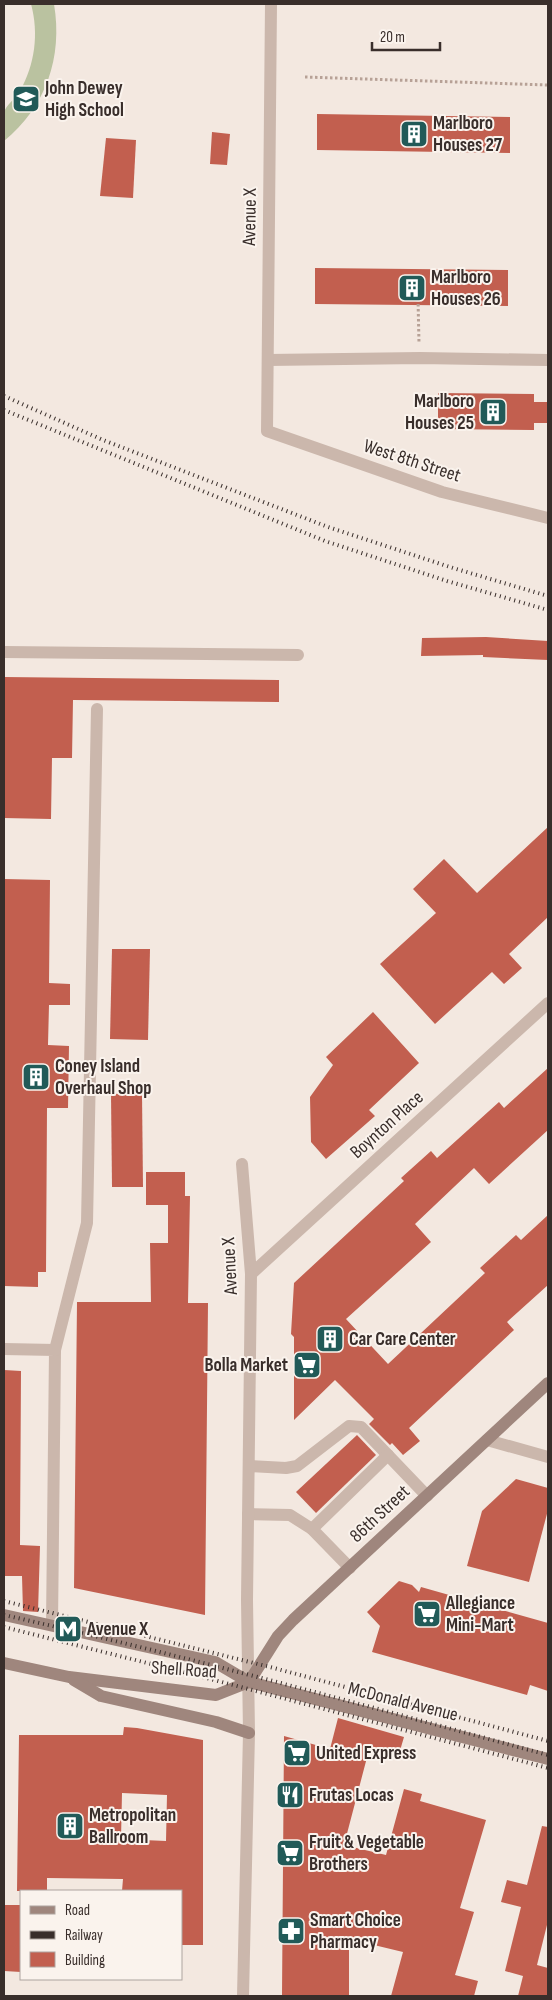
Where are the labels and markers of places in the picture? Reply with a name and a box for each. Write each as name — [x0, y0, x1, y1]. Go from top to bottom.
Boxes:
place label: John Dewey High School — [44, 77, 124, 122]
school or university icon: John Dewey High School — [11, 84, 41, 114]
place label: Marlboro Houses 27 — [433, 112, 503, 157]
building icon: Marlboro Houses 27 — [399, 119, 429, 149]
place label: Marlboro Houses 26 — [431, 266, 501, 311]
building icon: Marlboro Houses 26 — [397, 273, 427, 303]
place label: Marlboro Houses 25 — [405, 390, 474, 435]
building icon: Marlboro Houses 25 — [478, 397, 508, 427]
place label: Coney Island Overhaul Shop — [55, 1055, 152, 1100]
building icon: Coney Island Overhaul Shop — [21, 1062, 51, 1092]
building icon: Car Care Center — [315, 1324, 345, 1354]
place label: Car Care Center — [349, 1328, 456, 1351]
supermarket icon: Bolla Market — [292, 1350, 322, 1380]
place label: Bolla Market — [205, 1354, 288, 1377]
place label: Allegiance Mini-Mart — [445, 1592, 515, 1637]
supermarket icon: Allegiance Mini-Mart — [412, 1599, 442, 1629]
metro station icon: Avenue X — [53, 1614, 83, 1644]
place label: Avenue X — [86, 1618, 148, 1641]
supermarket icon: United Express — [282, 1738, 312, 1768]
place label: United Express — [316, 1742, 416, 1765]
restaurant icon: Frutas Locas — [275, 1780, 305, 1810]
place label: Frutas Locas — [309, 1784, 394, 1807]
place label: Metropolitan Ballroom — [89, 1804, 176, 1849]
building icon: Metropolitan Ballroom — [55, 1811, 85, 1841]
place label: Fruit & Vegetable Brothers — [309, 1831, 424, 1876]
supermarket icon: Fruit & Vegetable Brothers — [275, 1838, 305, 1868]
place label: Smart Choice Pharmacy — [310, 1909, 401, 1954]
pharmacy icon: Smart Choice Pharmacy — [276, 1916, 306, 1946]

